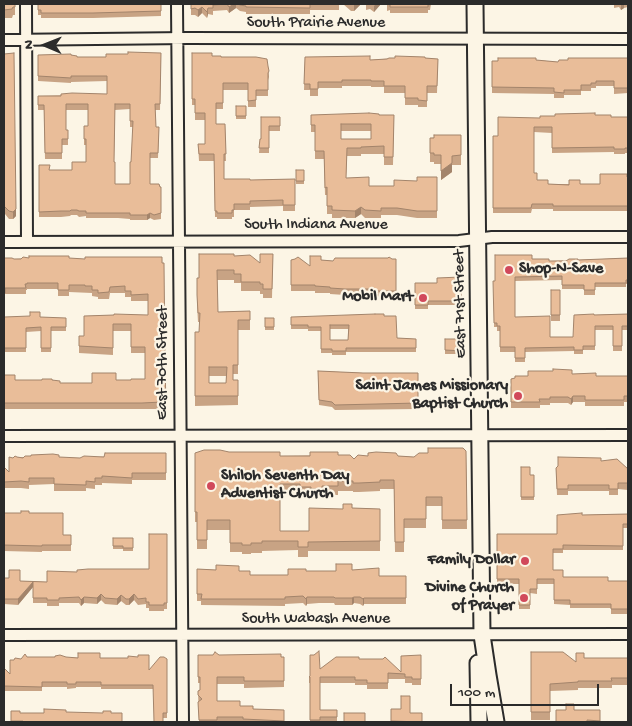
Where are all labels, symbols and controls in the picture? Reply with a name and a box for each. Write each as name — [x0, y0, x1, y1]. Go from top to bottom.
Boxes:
street label: South Prairie Avenue — [247, 14, 385, 34]
north arrow — [20, 20, 70, 70]
text: N — [21, 40, 38, 49]
street label: South Indiana Avenue — [244, 216, 388, 236]
street label: East 71st Street — [450, 249, 472, 359]
place label: Shop-N-Save — [519, 260, 603, 280]
marker: Shop-N-Save — [503, 264, 515, 276]
place label: Mobil Mart — [342, 288, 413, 308]
marker: Mobil Mart — [417, 292, 429, 304]
street label: East 70th Street — [154, 306, 174, 420]
place label: Saint James Missionary Baptist Church — [356, 377, 508, 415]
marker: Saint James Missionary Baptist Church — [512, 390, 524, 402]
place label: Shiloh Seventh Day Adventist Church — [221, 467, 349, 505]
marker: Shiloh Seventh Day Adventist Church — [205, 480, 217, 492]
place label: Family Dollar — [428, 551, 515, 571]
marker: Family Dollar — [519, 555, 531, 567]
place label: Divine Church of Prayer — [425, 579, 514, 617]
marker: Divine Church of Prayer — [518, 592, 530, 604]
street label: South Wabash Avenue — [242, 610, 390, 630]
scale bar — [452, 674, 601, 706]
text: 100 m — [458, 684, 495, 702]

